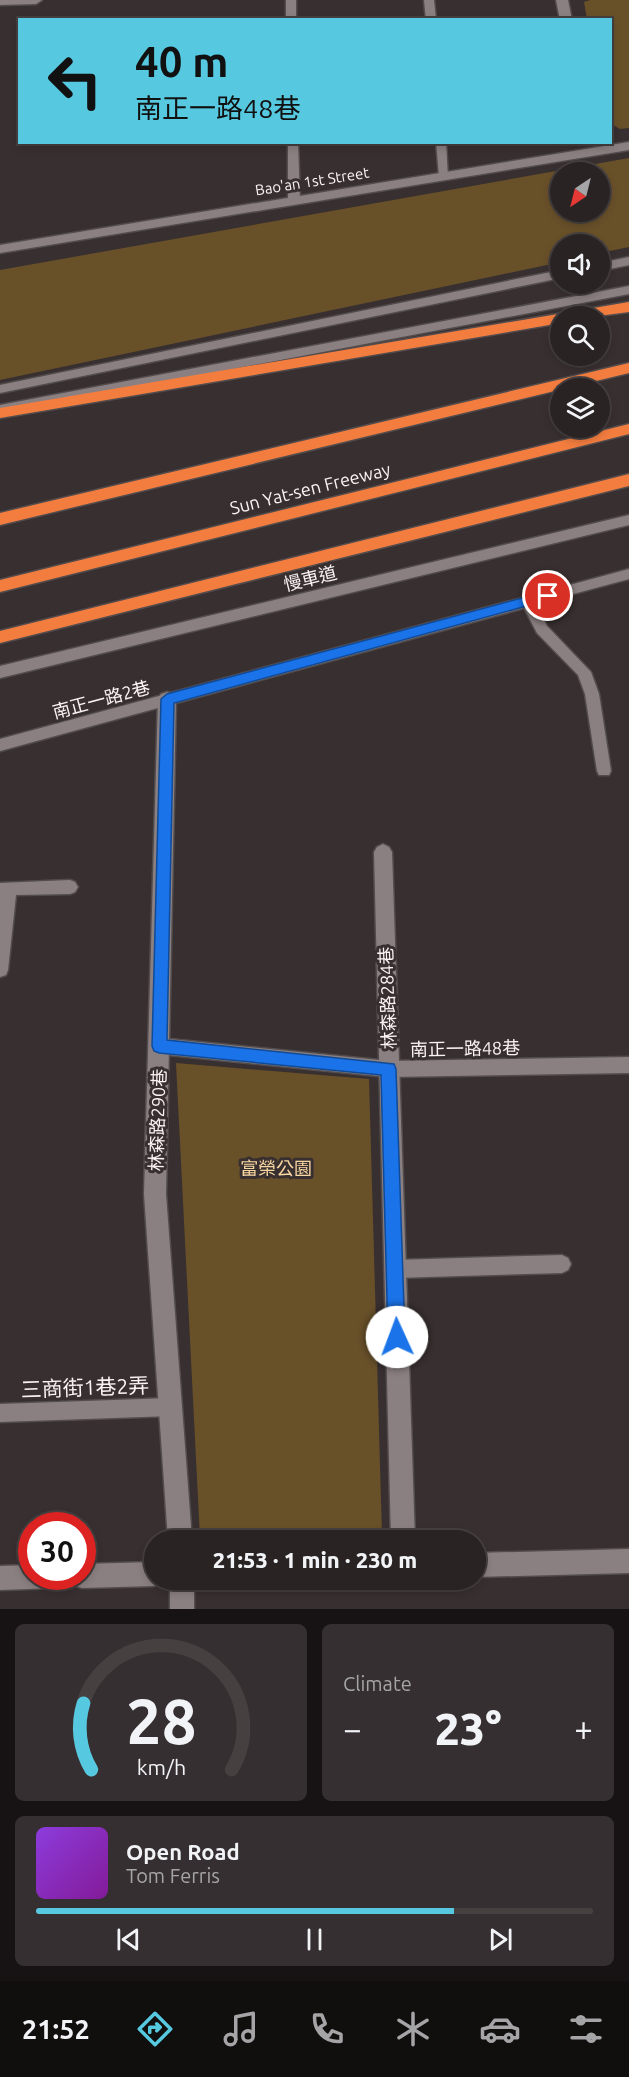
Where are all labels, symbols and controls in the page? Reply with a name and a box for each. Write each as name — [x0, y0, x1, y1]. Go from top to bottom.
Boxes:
text: 40 m — [135, 38, 229, 85]
icon: left — [36, 42, 114, 120]
text: 南正一路48巷 — [135, 93, 300, 123]
north arrow — [550, 162, 610, 222]
map controls — [550, 162, 610, 438]
street label: Bao'an 1st Street — [254, 164, 370, 198]
button: sound — [550, 234, 610, 294]
button: search — [550, 306, 610, 366]
button: layers — [550, 378, 610, 438]
street label: Sun Yat-sen Freeway — [228, 458, 393, 518]
street label: 慢車道 — [281, 562, 339, 594]
pin — [522, 570, 573, 621]
icon: arrive — [531, 579, 564, 612]
street label: 南正一路2巷 — [50, 676, 152, 722]
street label: 林森路284巷 — [375, 946, 399, 1050]
street label: 南正一路48巷 — [410, 1037, 520, 1059]
street label: 林森路290巷 — [145, 1068, 169, 1172]
park label: 富榮公園 — [240, 1158, 312, 1178]
position arrow — [365, 1305, 429, 1369]
street label: 三商街1巷2弄 — [20, 1373, 150, 1401]
speed limit sign: 30 — [18, 1512, 96, 1590]
text: 21:53 · 1 min · 230 m — [213, 1547, 417, 1572]
text: Climate — [343, 1672, 412, 1695]
text: 28 — [126, 1686, 196, 1756]
text: 23° — [434, 1703, 502, 1754]
text: − — [343, 1710, 362, 1747]
text: + — [574, 1710, 593, 1747]
text: km/h — [136, 1755, 186, 1779]
text: Open Road — [126, 1839, 240, 1864]
text: Tom Ferris — [126, 1864, 220, 1887]
icon: previous — [112, 1923, 145, 1956]
icon: pause — [298, 1923, 331, 1956]
icon: next — [484, 1923, 517, 1956]
icon: directions — [134, 2008, 176, 2050]
icon: music — [220, 2008, 262, 2050]
icon: phone — [306, 2008, 348, 2050]
icon: climate — [392, 2008, 434, 2050]
icon: car — [479, 2008, 521, 2050]
icon: filters — [565, 2008, 607, 2050]
text: 21:52 — [22, 2014, 90, 2044]

